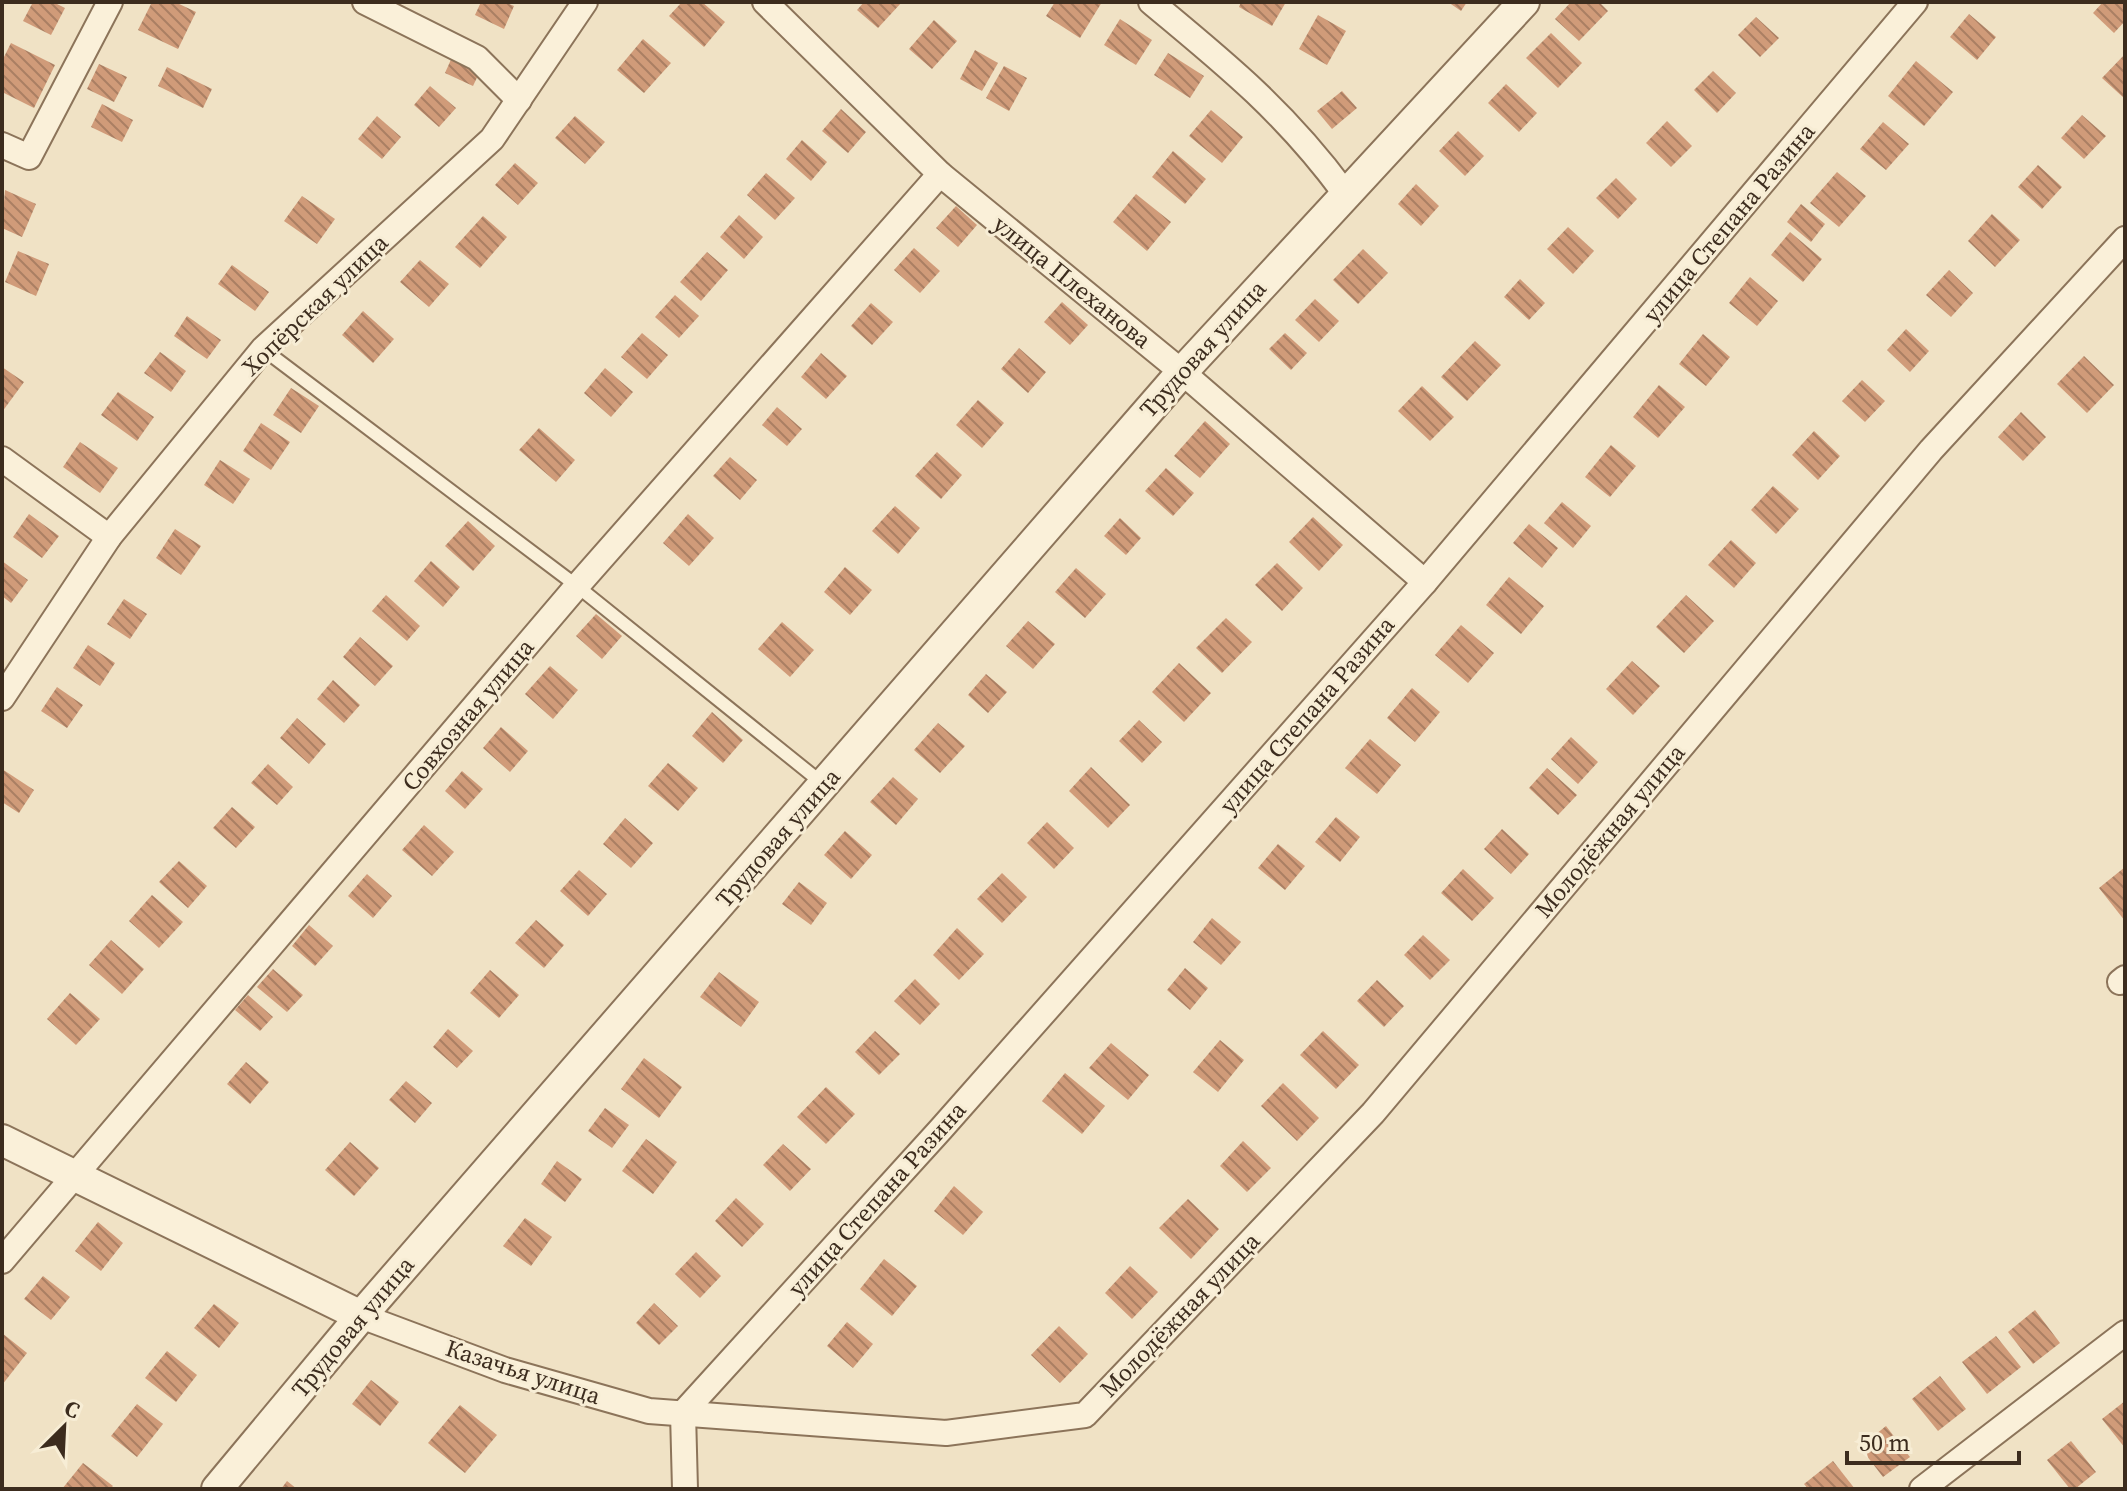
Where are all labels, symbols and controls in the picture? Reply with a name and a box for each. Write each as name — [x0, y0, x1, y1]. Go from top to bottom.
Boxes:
street label: улица Степана Разина — [1635, 115, 1823, 330]
street label: улица Плеханова — [986, 208, 1159, 356]
street label: Хопёрская улица — [234, 226, 396, 383]
street label: Трудовая улица — [1132, 272, 1274, 425]
street label: улица Степана Разина — [1212, 608, 1402, 821]
street label: Совхозная улица — [394, 631, 542, 798]
street label: Молодёжная улица — [1527, 736, 1693, 925]
street label: Трудовая улица — [708, 760, 848, 915]
street label: улица Степана Разина — [780, 1093, 974, 1303]
street label: Молодёжная улица — [1092, 1224, 1268, 1404]
street label: Трудовая улица — [284, 1248, 422, 1404]
street label: Казачья улица — [441, 1331, 606, 1412]
north arrow — [24, 1387, 104, 1467]
text: С — [60, 1392, 85, 1425]
scale bar — [1847, 1415, 2019, 1465]
text: 50 m — [1859, 1426, 1910, 1459]

